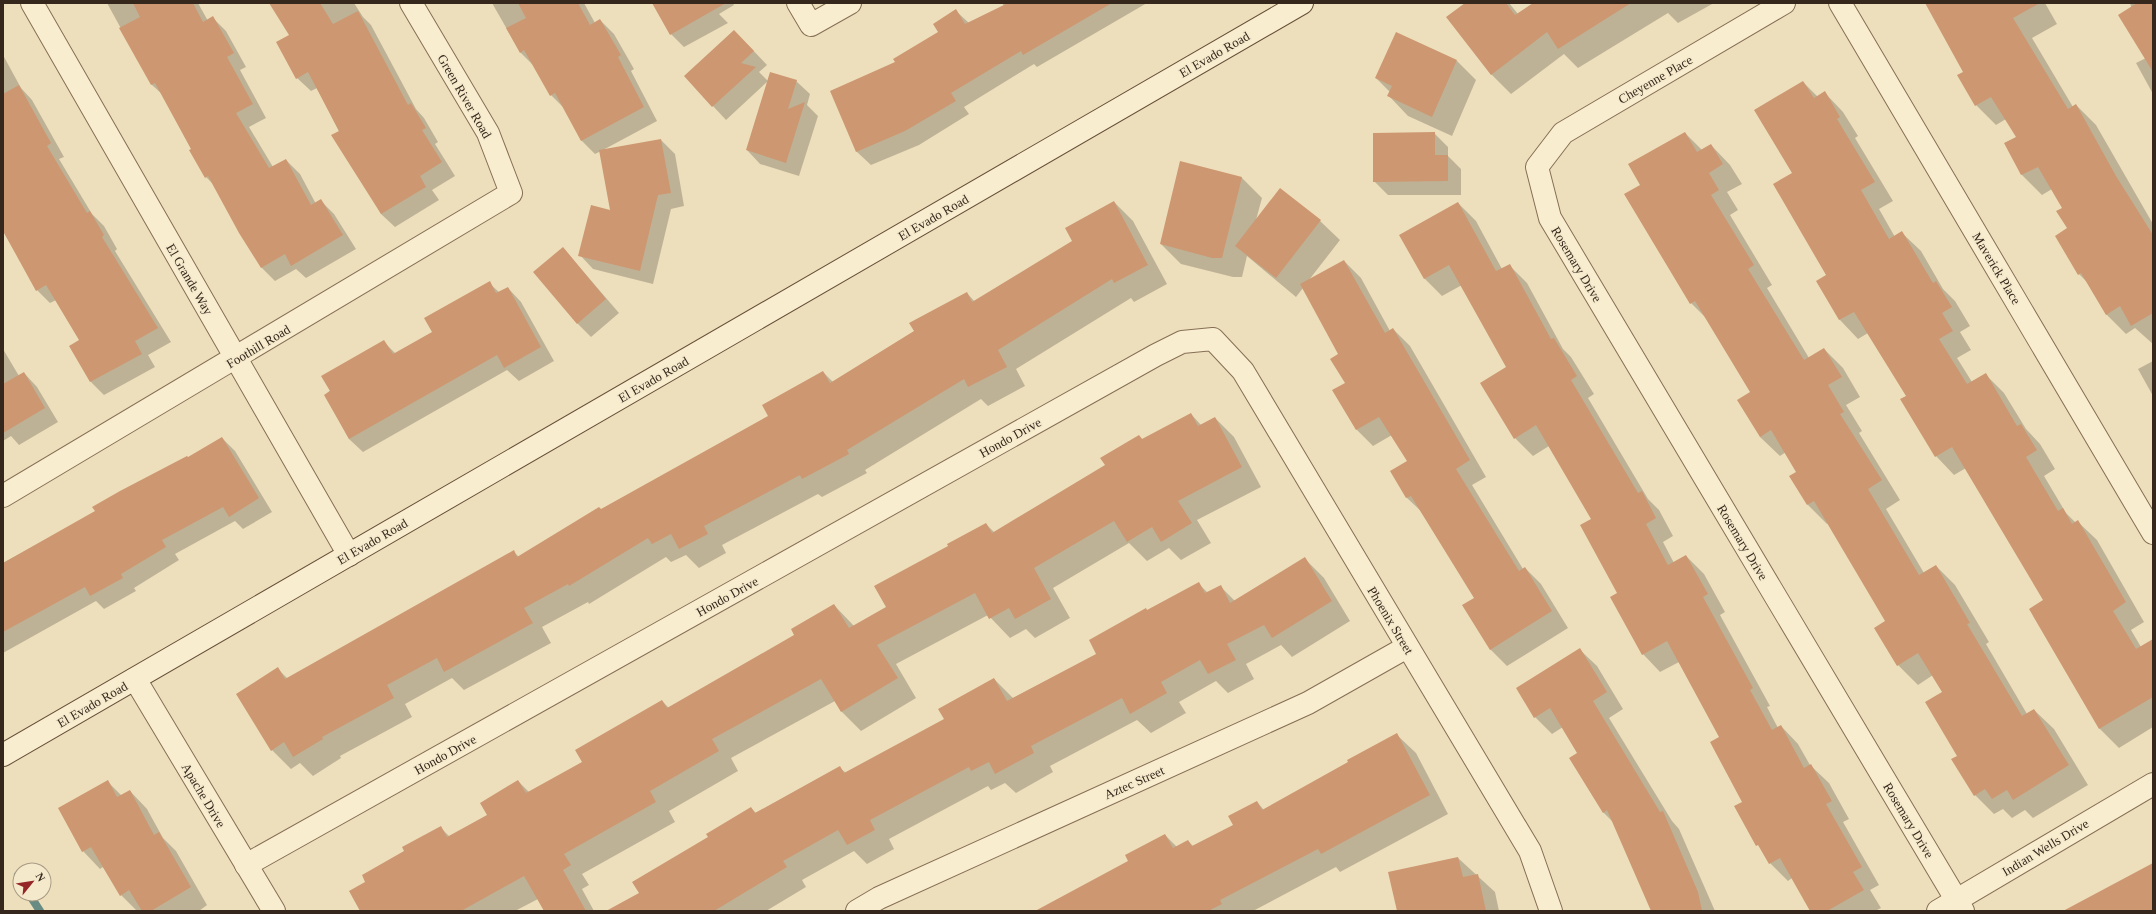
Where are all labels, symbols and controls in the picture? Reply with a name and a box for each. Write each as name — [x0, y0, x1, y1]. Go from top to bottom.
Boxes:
street label: El Evado Road — [1176, 28, 1253, 81]
street label: Green River Road — [434, 52, 495, 141]
street label: Cheyenne Place — [1615, 52, 1695, 107]
street label: El Evado Road — [895, 191, 972, 244]
street label: Rosemary Drive — [1548, 224, 1605, 305]
street label: Maverick Place — [1969, 230, 2024, 307]
street label: El Grande Way — [163, 241, 216, 318]
street label: Foothill Road — [224, 321, 293, 371]
street label: El Evado Road — [615, 353, 692, 406]
street label: Hondo Drive — [977, 414, 1044, 461]
street label: Rosemary Drive — [1714, 502, 1771, 583]
street label: El Evado Road — [334, 515, 411, 568]
street label: Hondo Drive — [694, 573, 761, 620]
street label: Phoenix Street — [1365, 584, 1417, 657]
street label: El Evado Road — [54, 678, 131, 731]
street label: Hondo Drive — [412, 731, 479, 778]
street label: Apache Drive — [178, 760, 229, 830]
street label: Aztec Street — [1102, 762, 1167, 802]
street label: Rosemary Drive — [1880, 780, 1937, 861]
street label: Indian Wells Drive — [1999, 816, 2091, 879]
north arrow — [12, 862, 52, 902]
text: N — [33, 871, 48, 883]

